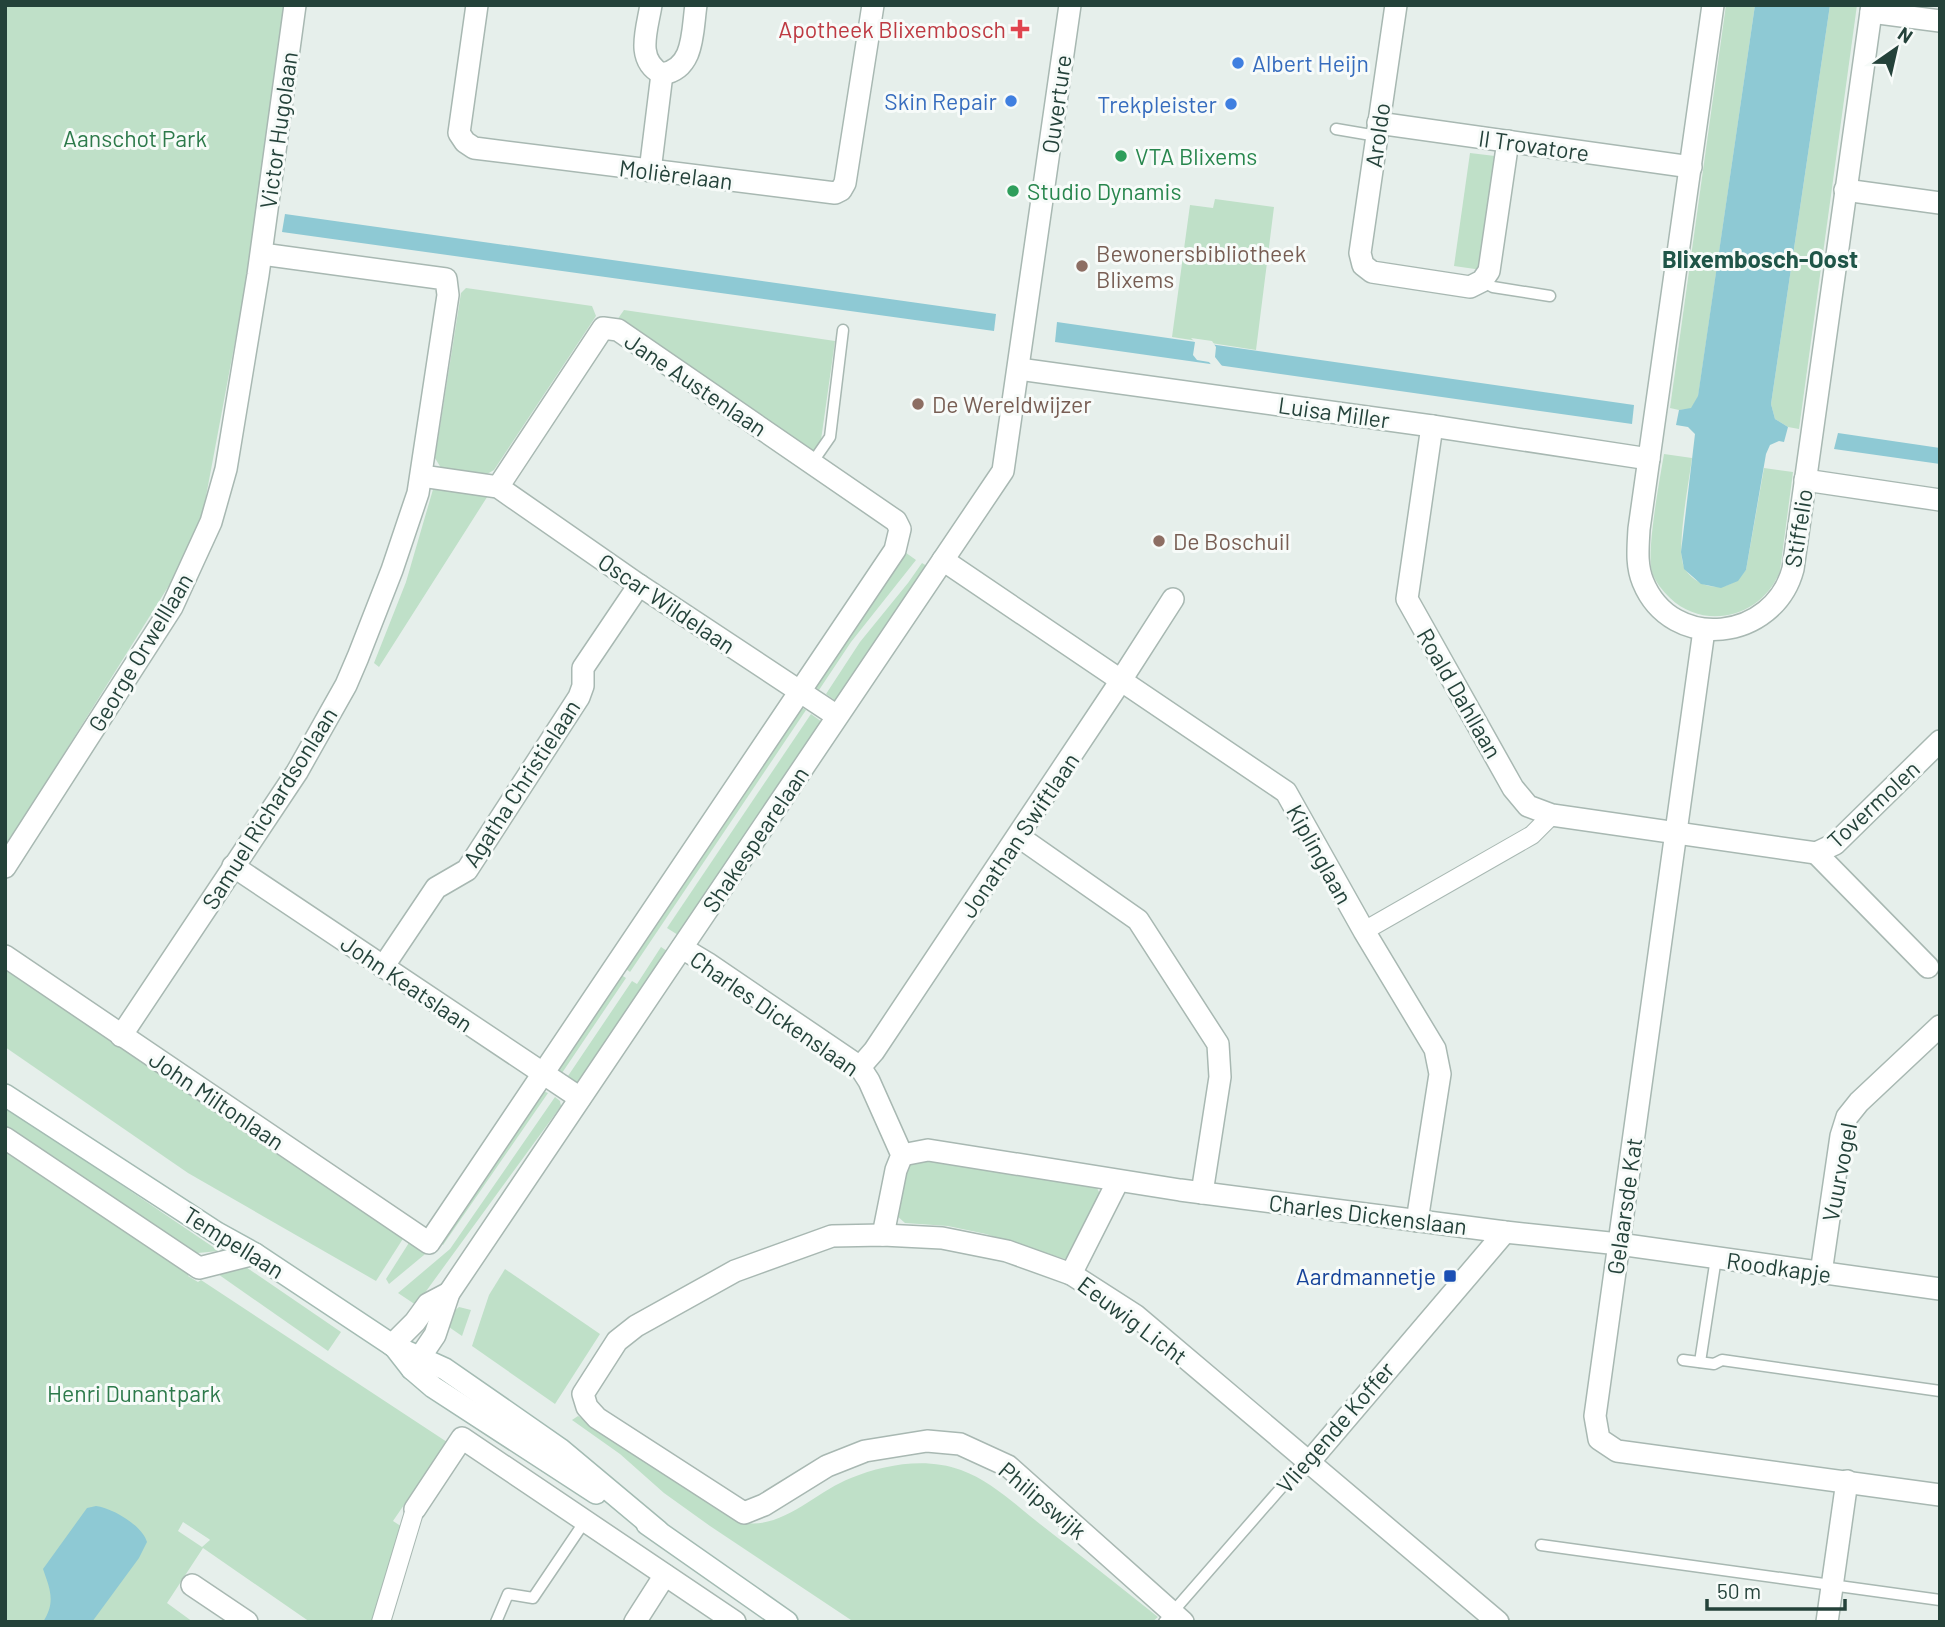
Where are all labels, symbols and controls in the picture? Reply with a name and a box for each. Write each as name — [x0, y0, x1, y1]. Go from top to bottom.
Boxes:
north arrow — [1861, 14, 1931, 84]
place label: Apotheek Blixembosch — [778, 15, 1006, 43]
marker: Apotheek Blixembosch — [1012, 21, 1028, 37]
text: N — [1894, 21, 1917, 48]
place label: Albert Heijn — [1252, 49, 1369, 77]
street label: Victor Hugolaan — [253, 50, 303, 210]
street label: Ouverture — [1035, 53, 1077, 155]
marker: Albert Heijn — [1230, 55, 1246, 71]
place label: Skin Repair — [884, 87, 998, 115]
place label: Trekpleister — [1097, 90, 1218, 118]
marker: Skin Repair — [1003, 93, 1019, 109]
marker: Trekpleister — [1223, 96, 1239, 112]
street label: Aroldo — [1359, 101, 1395, 169]
street label: Il Trovatore — [1477, 123, 1591, 167]
park label: Aanschot Park — [63, 124, 207, 152]
place label: VTA Blixems — [1135, 142, 1257, 170]
marker: VTA Blixems — [1113, 148, 1129, 164]
street label: Molièrelaan — [618, 153, 734, 195]
place label: Studio Dynamis — [1027, 177, 1181, 205]
marker: Studio Dynamis — [1005, 183, 1021, 199]
place label: Bewonersbibliotheek Blixems — [1096, 239, 1306, 293]
district label: Blixembosch-Oost — [1662, 244, 1858, 273]
marker: Bewonersbibliotheek Blixems — [1074, 258, 1090, 274]
street label: Jane Austenlaan — [620, 326, 772, 442]
place label: De Wereldwijzer — [932, 390, 1092, 418]
street label: Luisa Miller — [1276, 390, 1392, 434]
marker: De Wereldwijzer — [910, 396, 926, 412]
street label: Stiffelio — [1778, 487, 1818, 569]
place label: De Boschuil — [1173, 527, 1290, 555]
marker: De Boschuil — [1151, 533, 1167, 549]
street label: Oscar Wildelaan — [593, 547, 741, 659]
street label: George Orwelllaan — [82, 568, 198, 736]
street label: Roald Dahllaan — [1412, 623, 1508, 763]
street label: Agatha Christielaan — [456, 694, 586, 872]
street label: Samuel Richardsonlaan — [195, 702, 343, 914]
street label: Jonathan Swiftlaan — [953, 747, 1085, 923]
street label: Tovermolen — [1821, 754, 1925, 854]
street label: Shakespearelaan — [696, 761, 814, 917]
street label: Kiplinglaan — [1281, 799, 1359, 909]
street label: John Keatslaan — [336, 929, 478, 1037]
street label: Charles Dickenslaan — [685, 944, 865, 1082]
street label: John Miltonlaan — [144, 1045, 290, 1155]
street label: Vuurvogel — [1816, 1120, 1862, 1224]
street label: Gelaarsde Kat — [1601, 1136, 1647, 1276]
street label: Charles Dickenslaan — [1267, 1188, 1469, 1240]
street label: Tempellaan — [178, 1200, 290, 1284]
street label: Roodkapje — [1725, 1246, 1833, 1288]
place label: Aardmannetje — [1296, 1262, 1436, 1290]
marker: Aardmannetje — [1442, 1268, 1458, 1284]
street label: Eeuwig Licht — [1073, 1270, 1193, 1370]
street label: Vliegende Koffer — [1270, 1355, 1400, 1499]
park label: Henri Dunantpark — [47, 1379, 221, 1407]
street label: Philipswijk — [994, 1455, 1092, 1545]
scale bar — [1707, 1568, 1845, 1612]
text: 50 m — [1717, 1578, 1761, 1603]

